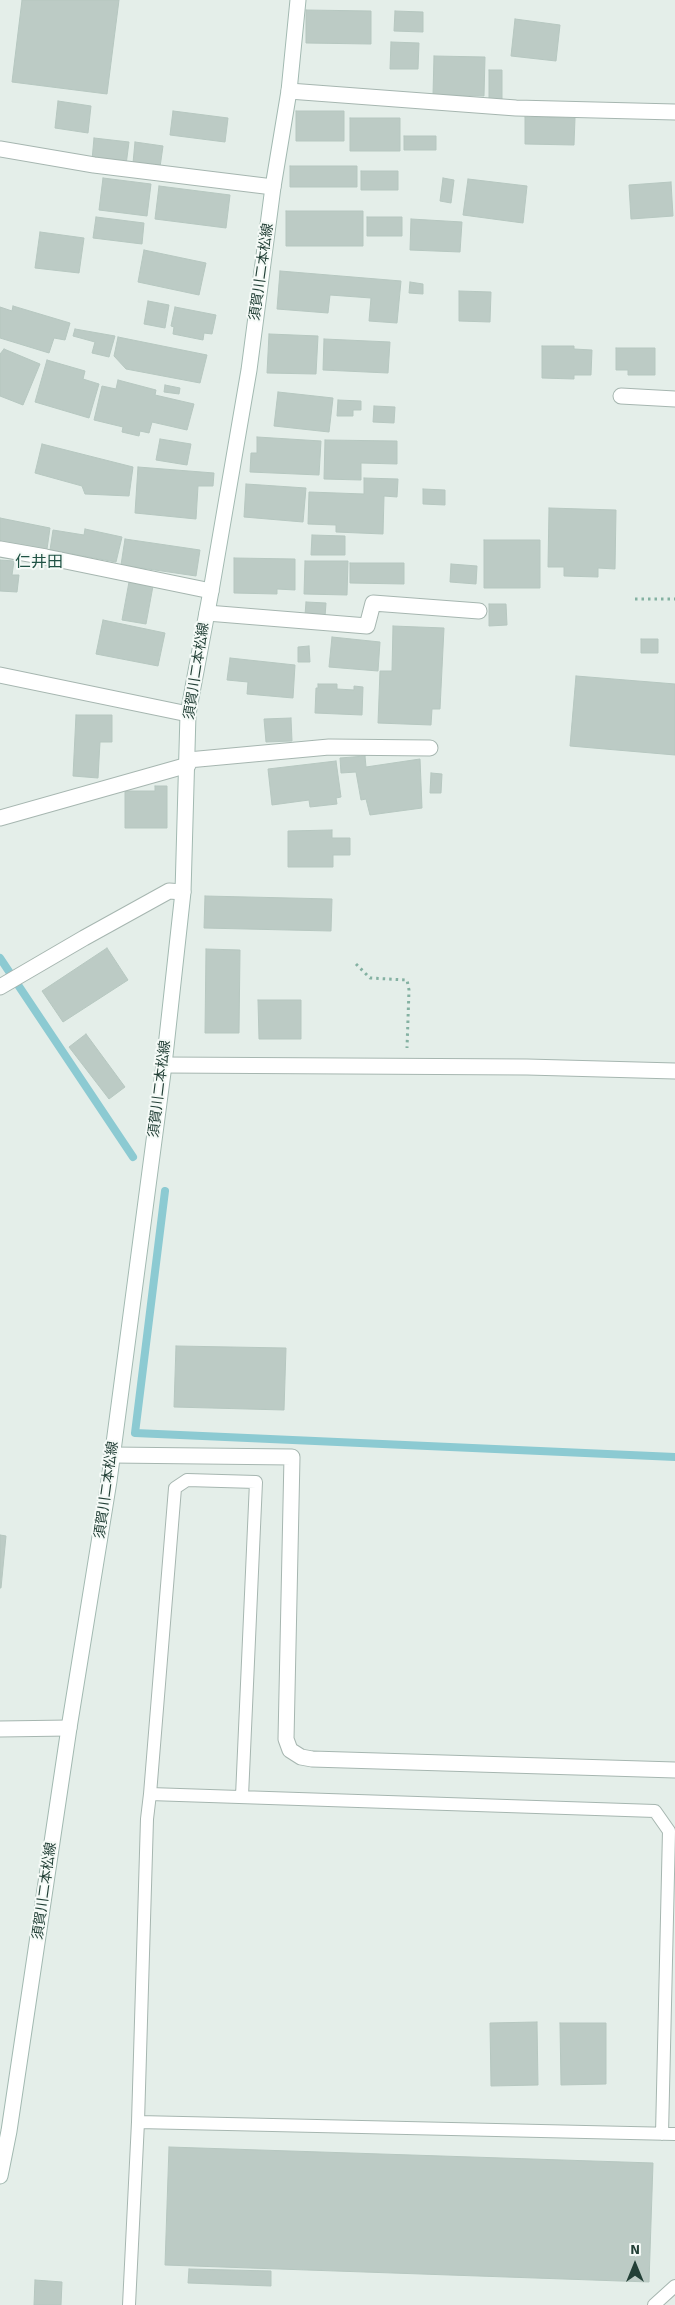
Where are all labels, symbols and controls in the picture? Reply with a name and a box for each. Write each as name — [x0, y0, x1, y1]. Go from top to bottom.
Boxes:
street label: 須賀川二本松線 — [247, 222, 277, 322]
district label: 仁井田 — [15, 553, 63, 573]
street label: 須賀川二本松線 — [181, 621, 213, 721]
street label: 須賀川二本松線 — [146, 1039, 174, 1139]
street label: 須賀川二本松線 — [92, 1440, 122, 1540]
street label: 須賀川二本松線 — [30, 1841, 60, 1941]
north arrow — [610, 2240, 660, 2290]
text: N — [630, 2241, 640, 2258]

